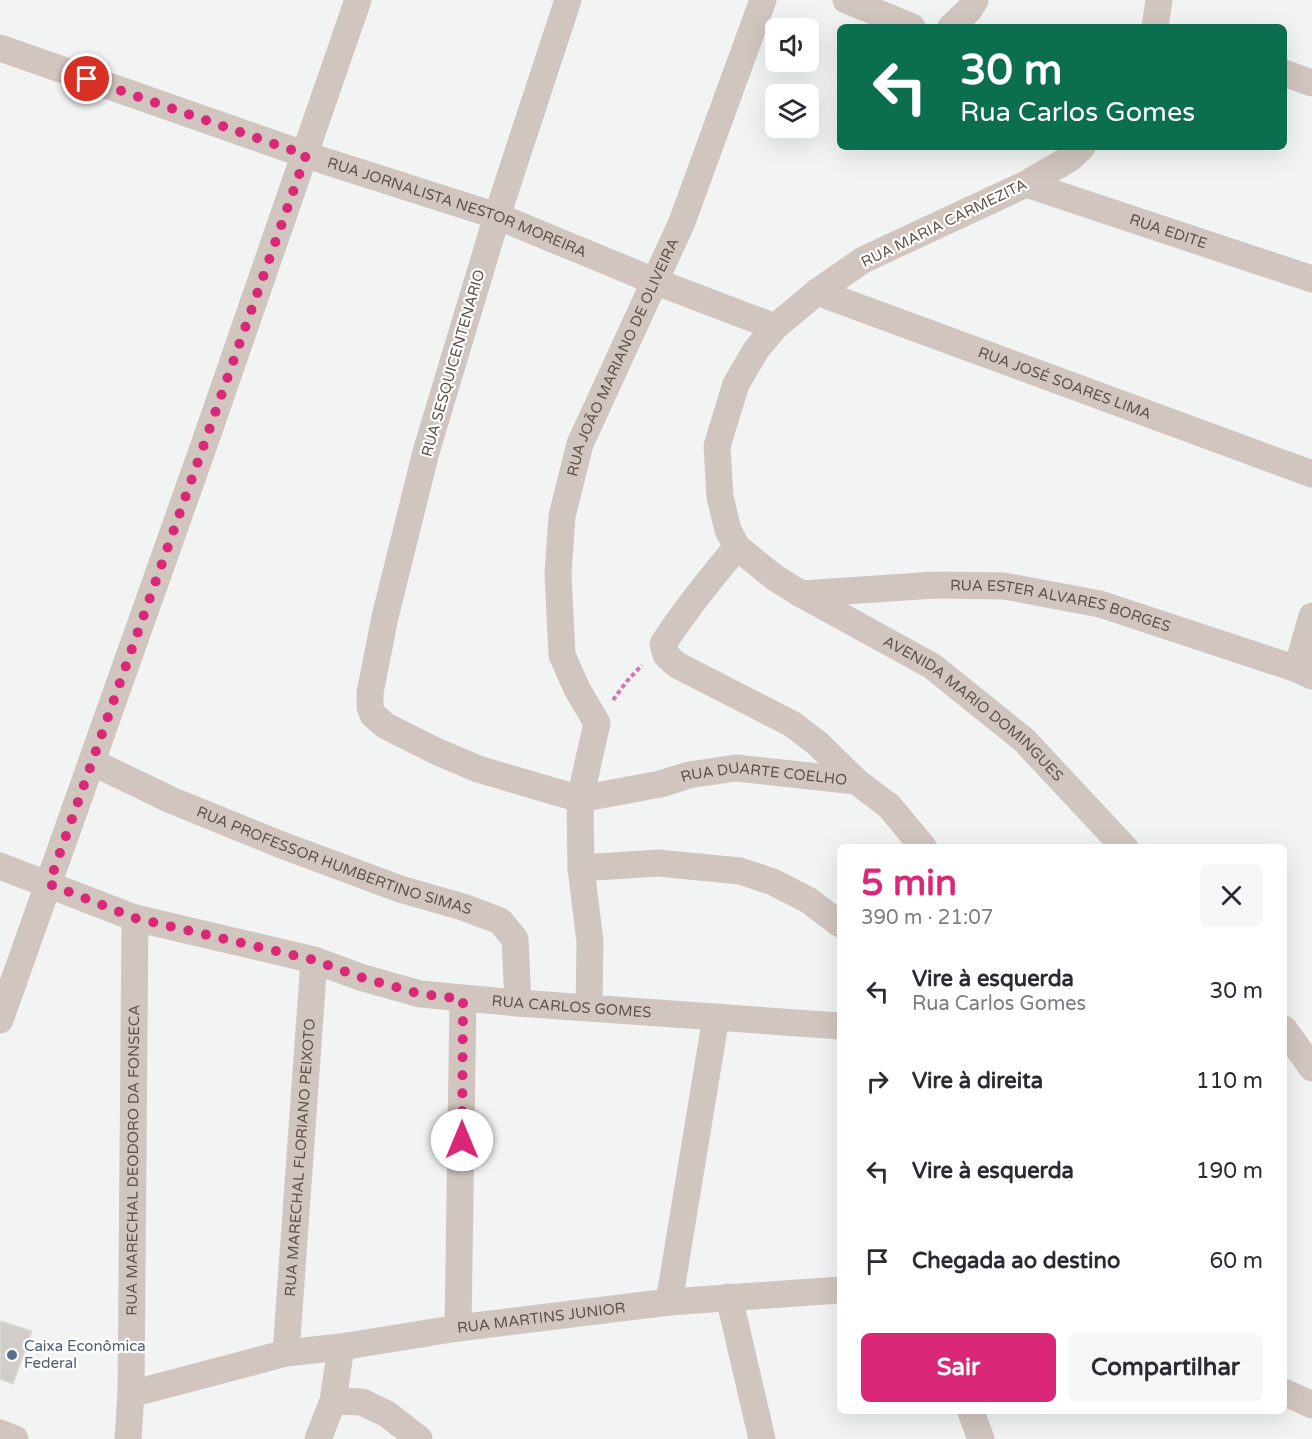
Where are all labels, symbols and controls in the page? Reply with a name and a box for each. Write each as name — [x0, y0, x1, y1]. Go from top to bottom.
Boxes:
map controls — [765, 18, 819, 138]
button: sound — [765, 18, 819, 72]
text: 30 m — [960, 45, 1062, 96]
icon: left — [861, 48, 939, 126]
pin — [61, 53, 112, 104]
icon: arrive — [70, 62, 103, 95]
button: layers — [765, 84, 819, 138]
text: Rua Carlos Gomes — [960, 96, 1195, 129]
street label: RUA JORNALISTA NESTOR MOREIRA — [325, 153, 589, 261]
street label: RUA MARIA CARMEZITA — [858, 175, 1030, 271]
street label: RUA EDITE — [1127, 210, 1209, 253]
street label: RUA JOÃO MARIANO DE OLIVEIRA — [563, 235, 683, 478]
street label: RUA SESQUICENTENARIO — [418, 267, 488, 459]
street label: RUA JOSÉ SOARES LIMA — [976, 343, 1154, 423]
street label: RUA ESTER ALVARES BORGES — [950, 576, 1173, 636]
street label: AVENIDA MARIO DOMINGUES — [880, 632, 1067, 785]
street label: RUA DUARTE COELHO — [678, 759, 848, 789]
street label: RUA PROFESSOR HUMBERTINO SIMAS — [194, 802, 475, 919]
text: 5 min — [861, 862, 957, 905]
button: close — [1200, 864, 1263, 927]
text: 390 m · 21:07 — [861, 906, 993, 930]
text: Vire à esquerda — [912, 966, 1074, 992]
icon: left — [861, 975, 894, 1008]
text: 30 m — [1209, 978, 1263, 1004]
street label: RUA CARLOS GOMES — [491, 992, 652, 1022]
text: Rua Carlos Gomes — [912, 992, 1086, 1016]
street label: RUA MARECHAL DEODORO DA FONSECA — [123, 1005, 143, 1316]
street label: RUA MARECHAL FLORIANO PEIXOTO — [281, 1018, 319, 1297]
icon: right — [861, 1065, 894, 1098]
text: Vire à direita — [912, 1068, 1043, 1094]
text: 110 m — [1196, 1068, 1263, 1094]
position arrow — [430, 1108, 494, 1172]
icon: left — [861, 1155, 894, 1188]
text: Vire à esquerda — [912, 1158, 1074, 1184]
text: 190 m — [1196, 1158, 1263, 1184]
icon: arrive — [861, 1245, 894, 1278]
text: Chegada ao destino — [912, 1248, 1120, 1274]
text: 60 m — [1209, 1248, 1263, 1274]
street label: RUA MARTINS JUNIOR — [456, 1298, 626, 1337]
button: Sair — [861, 1333, 1056, 1402]
button: Compartilhar — [1068, 1333, 1263, 1402]
place label: Caixa Econômica Federal — [24, 1337, 146, 1372]
marker: Caixa Econômica Federal — [5, 1348, 19, 1362]

